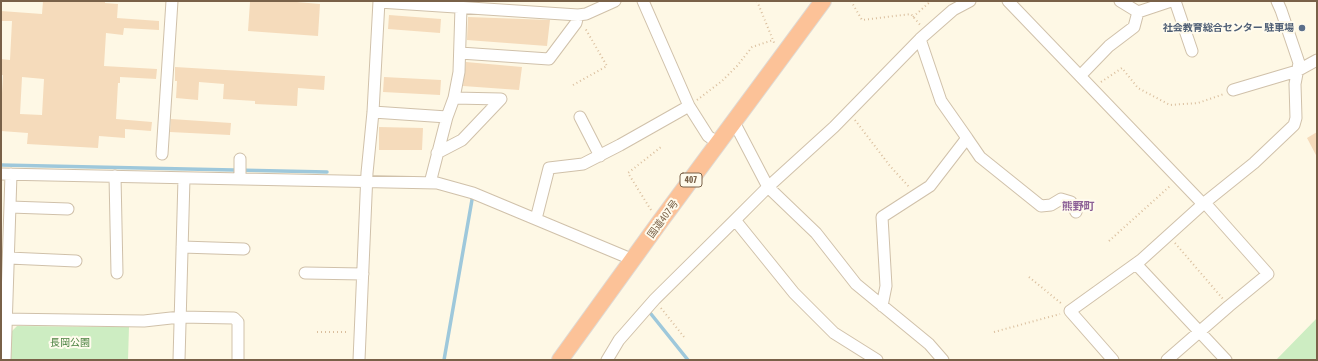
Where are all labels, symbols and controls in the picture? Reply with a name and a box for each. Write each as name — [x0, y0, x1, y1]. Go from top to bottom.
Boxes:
place label: 社会教育総合センター 駐車場 — [1163, 22, 1294, 34]
marker: 社会教育総合センター 駐車場 — [1297, 23, 1307, 33]
road number: 407 — [680, 173, 702, 187]
street label: 国道407号 — [645, 198, 681, 240]
district label: 熊野町 — [1062, 200, 1094, 214]
park label: 長岡公園 — [50, 337, 90, 349]

